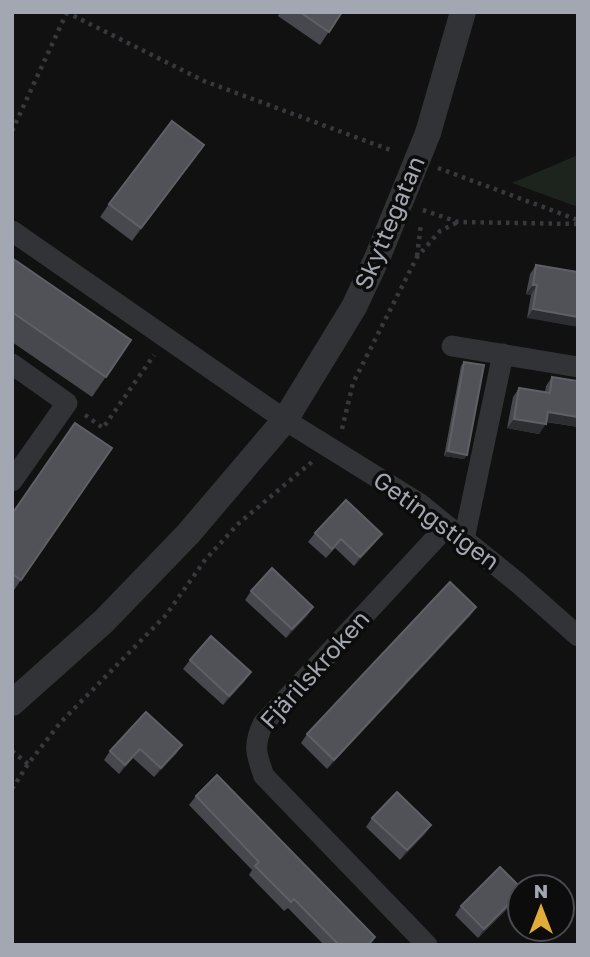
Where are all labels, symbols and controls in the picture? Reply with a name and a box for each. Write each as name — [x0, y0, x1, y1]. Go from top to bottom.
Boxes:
street label: Skyttegatan — [347, 151, 430, 294]
street label: Getingstigen — [368, 464, 506, 575]
street label: Fjärilskroken — [253, 604, 375, 734]
north arrow — [506, 873, 576, 943]
text: N — [534, 879, 548, 902]

